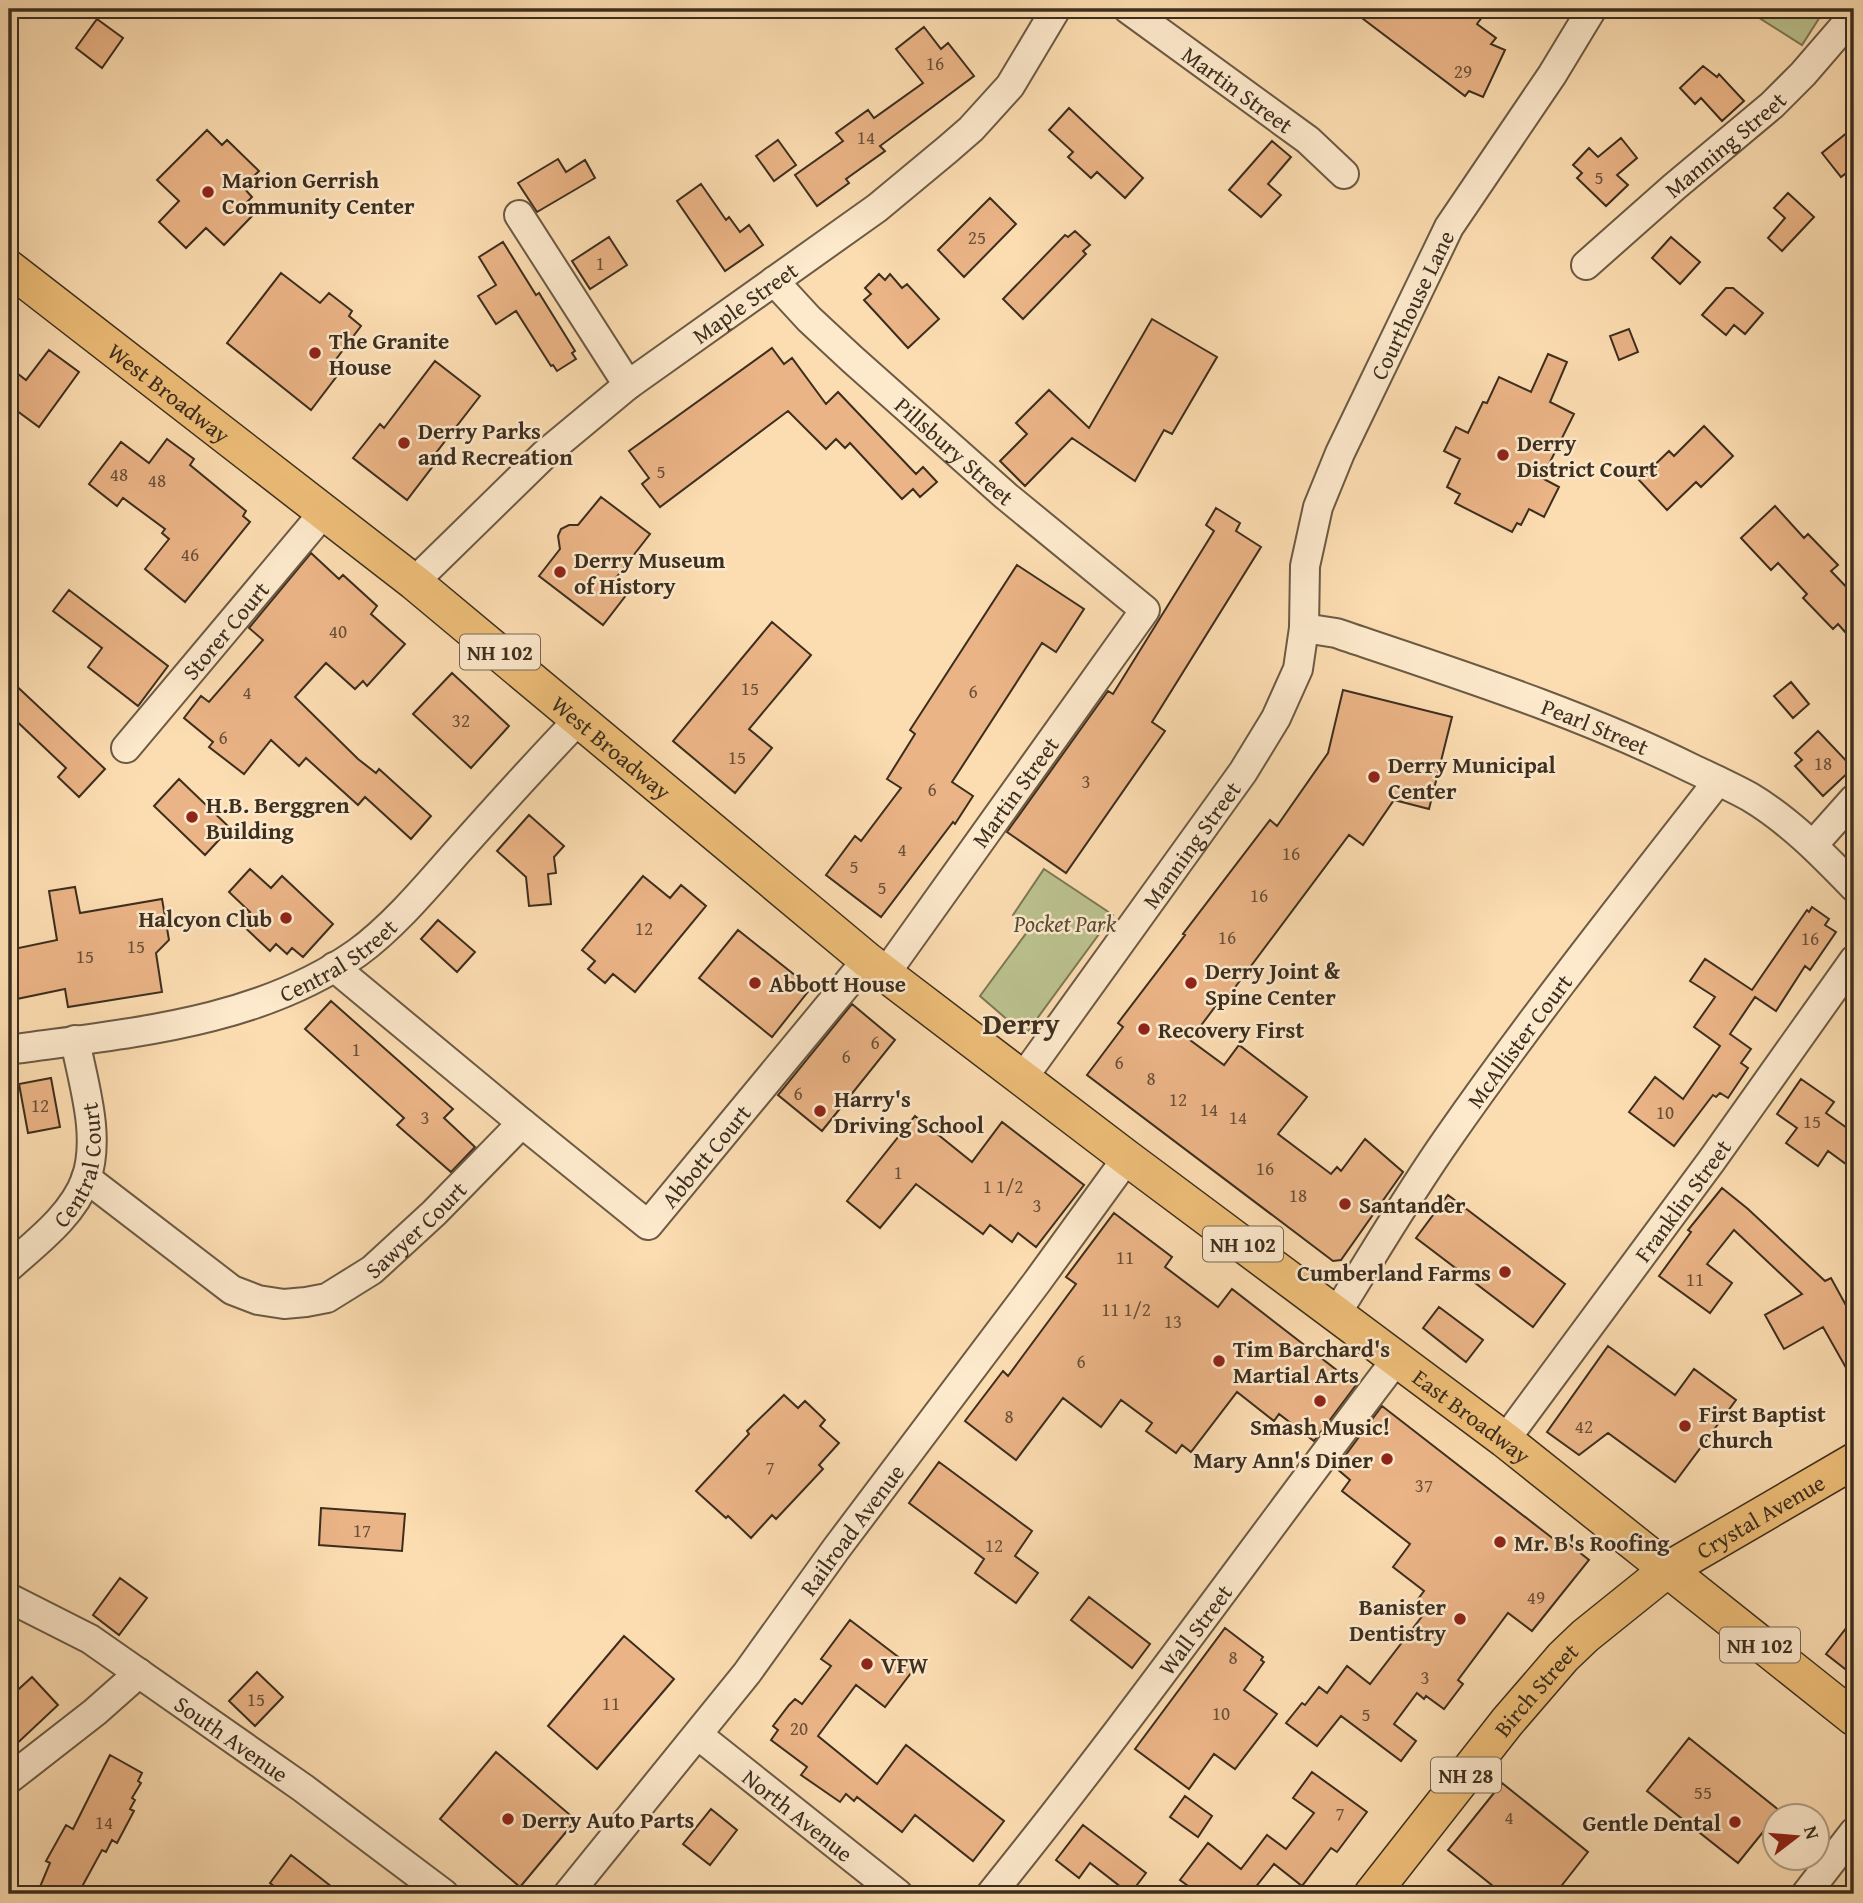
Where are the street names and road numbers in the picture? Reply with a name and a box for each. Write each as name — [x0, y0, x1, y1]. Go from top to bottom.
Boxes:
street label: Martin Street — [1176, 37, 1300, 141]
street label: Manning Street — [1657, 84, 1793, 205]
street label: Courthouse Lane — [1361, 225, 1462, 385]
street label: Maple Street — [685, 253, 804, 351]
street label: West Broadway — [101, 334, 238, 451]
street label: Pillsbury Street — [888, 388, 1021, 513]
street label: Storer Court — [174, 574, 276, 687]
road number: NH 102 — [460, 634, 540, 670]
street label: West Broadway — [545, 687, 679, 807]
street label: Pearl Street — [1537, 689, 1654, 763]
street label: Martin Street — [963, 730, 1067, 854]
street label: Manning Street — [1134, 774, 1248, 915]
street label: Central Street — [274, 910, 404, 1009]
street label: McAllister Court — [1458, 967, 1579, 1114]
street label: Abbott Court — [653, 1097, 758, 1214]
street label: Central Court — [45, 1100, 108, 1234]
street label: Franklin Street — [1626, 1132, 1738, 1269]
street label: Sawyer Court — [357, 1173, 473, 1286]
road number: NH 102 — [1203, 1226, 1283, 1262]
street label: East Broadway — [1406, 1360, 1539, 1471]
street label: Railroad Avenue — [791, 1456, 911, 1602]
street label: Crystal Avenue — [1690, 1465, 1831, 1566]
street label: Wall Street — [1150, 1577, 1239, 1682]
road number: NH 102 — [1720, 1628, 1800, 1662]
street label: Birch Street — [1485, 1635, 1585, 1743]
street label: South Avenue — [168, 1687, 296, 1790]
road number: NH 28 — [1431, 1758, 1501, 1792]
street label: North Avenue — [736, 1760, 861, 1869]

